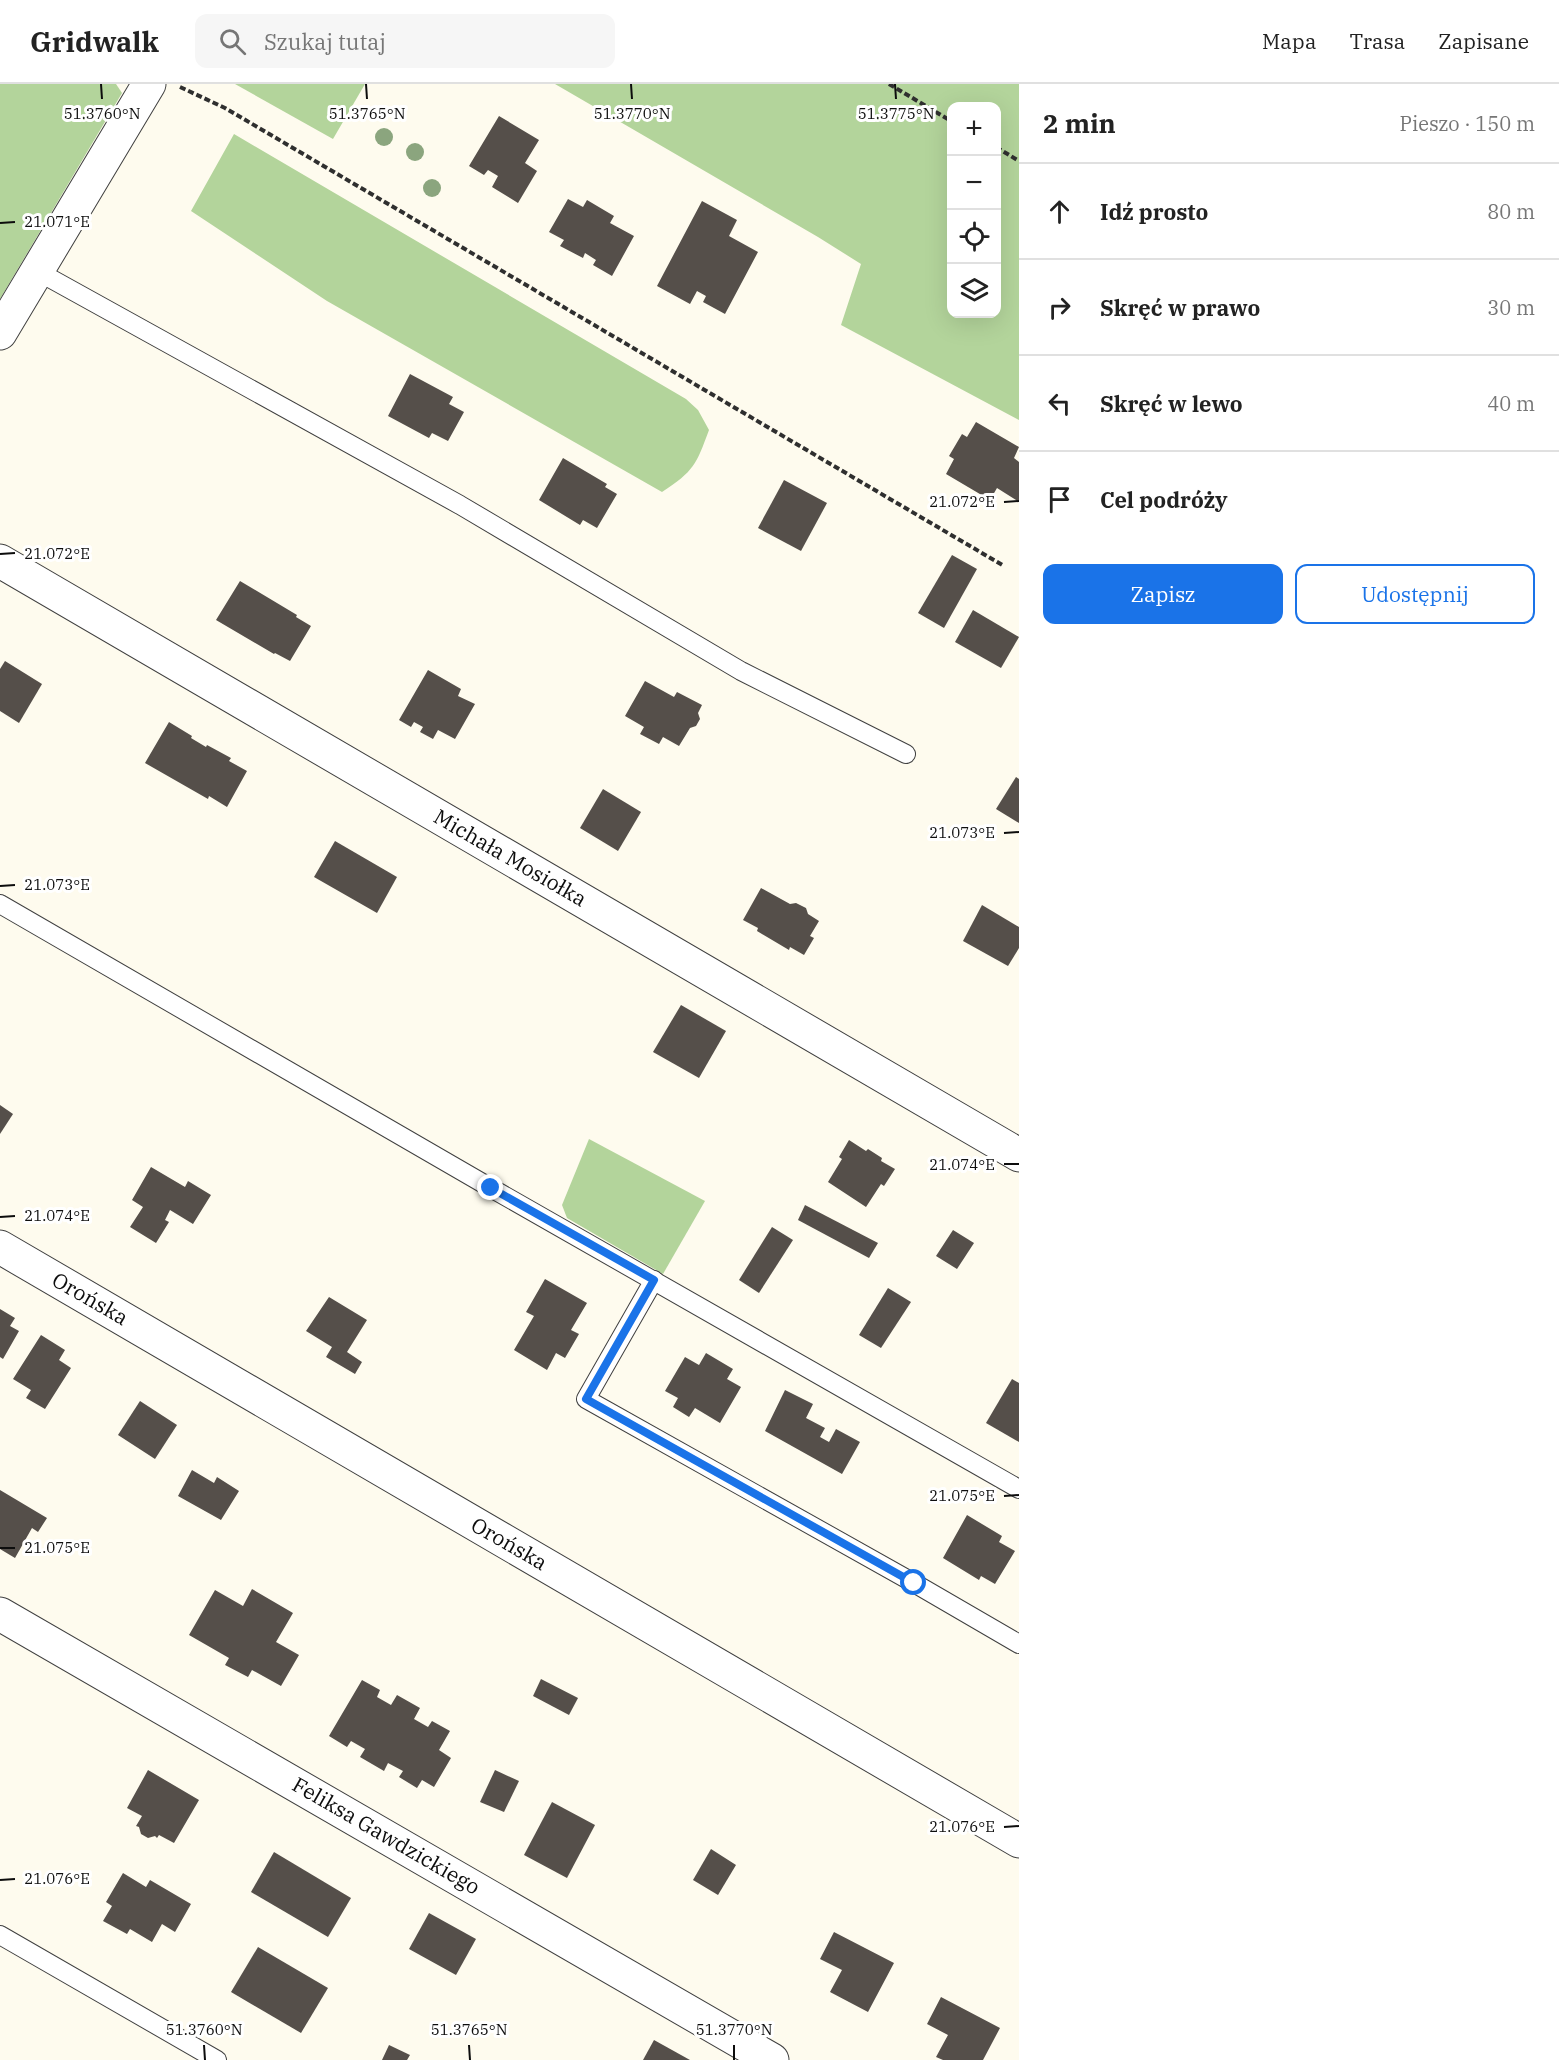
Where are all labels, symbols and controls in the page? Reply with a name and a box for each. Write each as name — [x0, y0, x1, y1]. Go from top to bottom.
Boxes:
search box — [195, 14, 615, 68]
text: Gridwalk — [30, 23, 159, 60]
icon: search — [216, 25, 249, 58]
text: Szukaj tutaj — [264, 27, 386, 56]
text: Mapa — [1262, 27, 1316, 55]
text: Trasa — [1349, 27, 1405, 55]
text: Zapisane — [1438, 27, 1529, 55]
map controls — [947, 102, 1001, 318]
button: + — [947, 102, 1001, 156]
text: 51.3760°N — [64, 104, 140, 123]
text: 51.3765°N — [329, 104, 405, 123]
text: 51.3770°N — [594, 104, 670, 123]
text: 51.3775°N — [858, 104, 934, 123]
text: 2 min — [1043, 106, 1116, 140]
text: Pieszo · 150 m — [1399, 110, 1535, 137]
button: − — [947, 156, 1001, 210]
icon: ahead — [1043, 195, 1076, 228]
text: Idź prosto — [1100, 197, 1208, 226]
text: 80 m — [1487, 198, 1535, 225]
button: locate — [947, 210, 1001, 264]
text: 21.071°E — [24, 212, 90, 231]
button: layers — [947, 264, 1001, 318]
icon: right — [1043, 291, 1076, 324]
text: Skręć w prawo — [1100, 293, 1260, 322]
text: 30 m — [1487, 294, 1535, 321]
icon: left — [1043, 387, 1076, 420]
text: Skręć w lewo — [1100, 389, 1243, 418]
text: 40 m — [1487, 390, 1535, 417]
icon: arrive — [1043, 483, 1076, 516]
text: Cel podróży — [1100, 485, 1228, 514]
text: 21.072°E — [929, 492, 995, 511]
text: 21.072°E — [24, 544, 90, 563]
button: Zapisz — [1043, 564, 1283, 624]
button: Udostępnij — [1295, 564, 1535, 624]
street label: Michała Mosiołka — [429, 802, 592, 912]
text: 21.073°E — [929, 823, 995, 842]
text: 21.073°E — [24, 875, 90, 894]
text: 21.074°E — [929, 1155, 995, 1174]
route end — [477, 1174, 503, 1200]
text: 21.074°E — [24, 1206, 90, 1225]
street label: Orońska — [47, 1265, 134, 1331]
text: 21.075°E — [929, 1486, 995, 1505]
street label: Orońska — [466, 1510, 553, 1576]
text: 21.075°E — [24, 1538, 90, 1557]
route start — [900, 1569, 926, 1595]
street label: Feliksa Gawdzickiego — [288, 1770, 485, 1900]
text: 21.076°E — [929, 1817, 995, 1836]
text: 21.076°E — [24, 1869, 90, 1888]
text: 51.3760°N — [166, 2020, 242, 2039]
text: 51.3765°N — [431, 2020, 507, 2039]
text: 51.3770°N — [696, 2020, 772, 2039]

